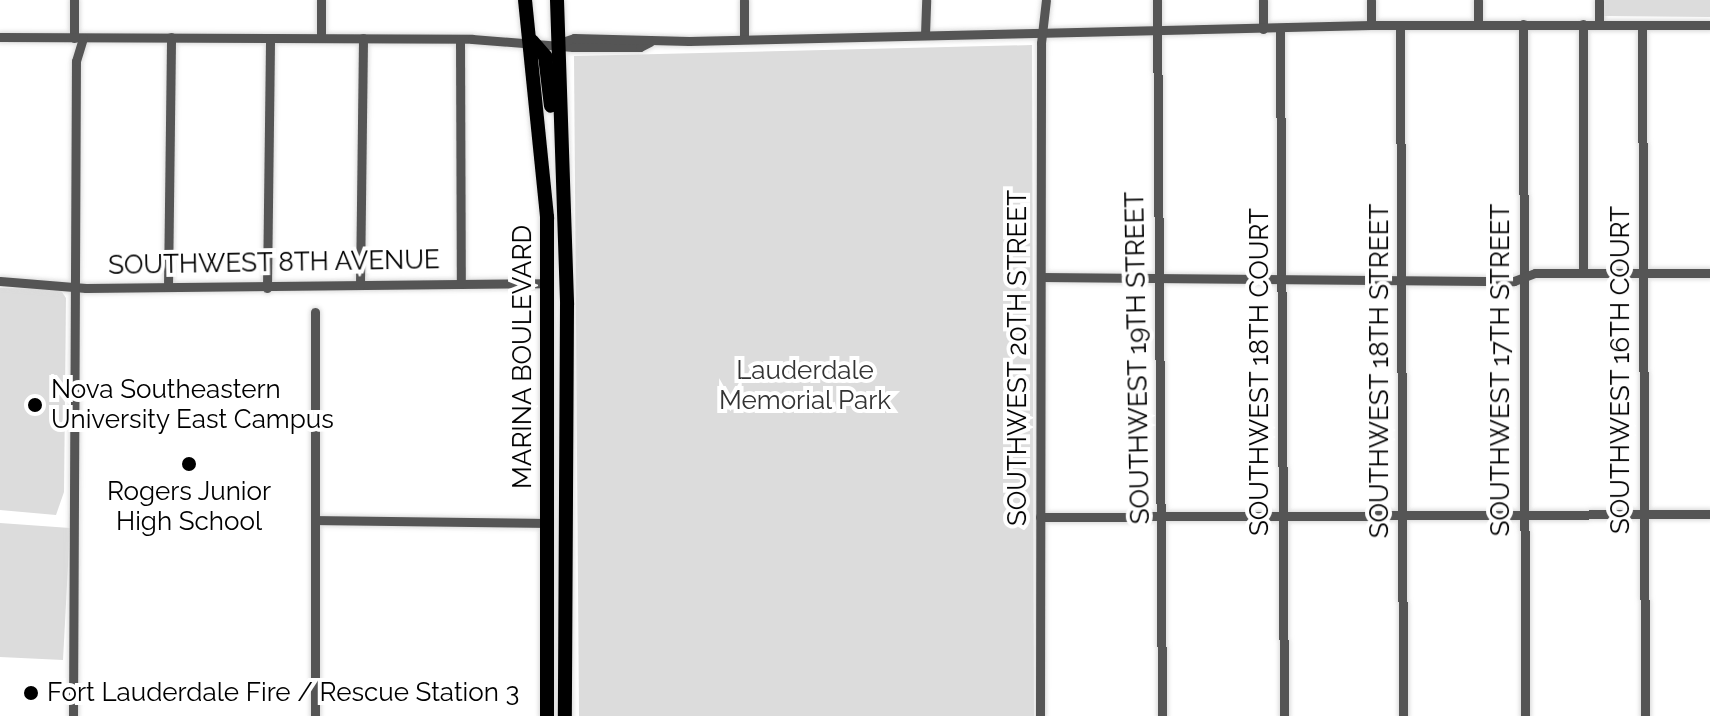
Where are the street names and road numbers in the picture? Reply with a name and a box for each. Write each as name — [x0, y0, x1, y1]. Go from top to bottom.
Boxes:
street label: SOUTHWEST 20TH STREET — [1002, 190, 1034, 526]
street label: SOUTHWEST 19TH STREET — [1119, 191, 1157, 525]
street label: SOUTHWEST 18TH STREET — [1364, 203, 1396, 539]
street label: SOUTHWEST 17TH STREET — [1485, 203, 1517, 537]
street label: SOUTHWEST 16TH COURT — [1605, 206, 1637, 534]
street label: SOUTHWEST 18TH COURT — [1244, 208, 1276, 536]
street label: MARINA BOULEVARD — [507, 225, 539, 489]
street label: SOUTHWEST 8TH AVENUE — [107, 244, 441, 282]

